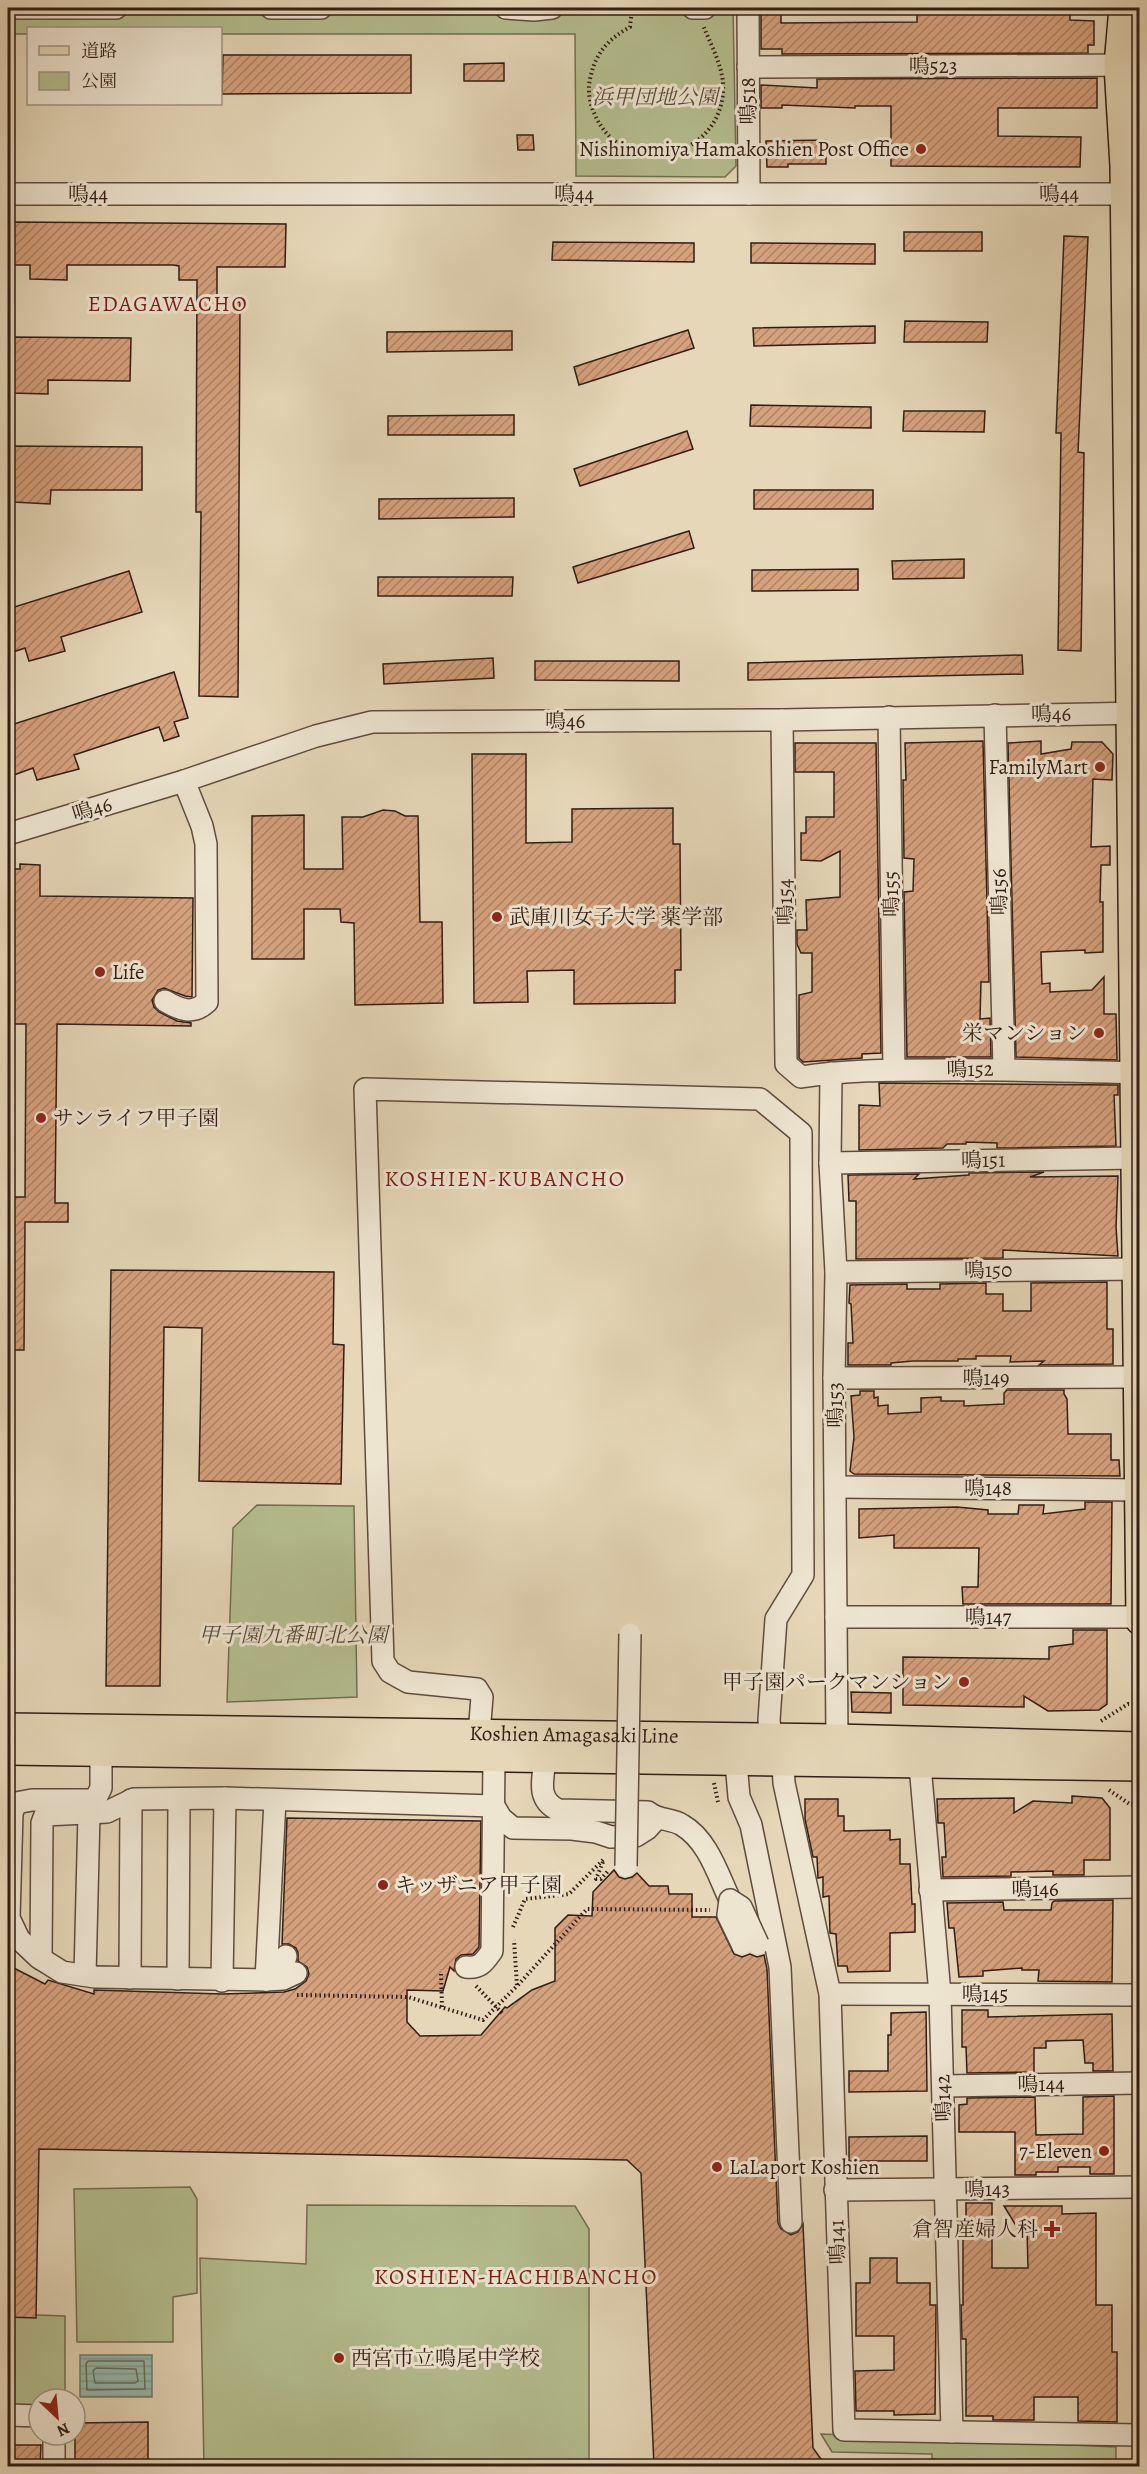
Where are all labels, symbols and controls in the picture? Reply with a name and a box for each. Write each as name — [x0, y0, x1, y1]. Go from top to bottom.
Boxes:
legend — [27, 27, 222, 105]
text: 道路 — [81, 39, 117, 63]
street label: 鳴523 — [909, 52, 957, 80]
text: 公園 — [81, 69, 117, 93]
street label: 鳴518 — [734, 77, 762, 125]
park label: 浜甲団地公園 — [592, 83, 721, 111]
place label: Nishinomiya Hamakoshien Post Office — [579, 135, 909, 163]
marker: Nishinomiya Hamakoshien Post Office — [914, 142, 928, 156]
street label: 鳴44 — [68, 180, 108, 208]
street label: 鳴44 — [554, 180, 594, 208]
street label: 鳴44 — [1039, 180, 1079, 208]
district label: EDAGAWACHO — [88, 289, 248, 319]
street label: 鳴46 — [1031, 700, 1072, 728]
street label: 鳴46 — [545, 707, 585, 735]
place label: FamilyMart — [989, 753, 1088, 781]
marker: FamilyMart — [1093, 760, 1107, 774]
street label: 鳴46 — [69, 790, 116, 828]
street label: 鳴156 — [985, 868, 1013, 916]
street label: 鳴155 — [877, 871, 905, 917]
street label: 鳴154 — [771, 878, 799, 926]
place label: 武庫川女子大学 薬学部 — [509, 903, 723, 931]
marker: 武庫川女子大学 薬学部 — [490, 910, 504, 924]
place label: Life — [112, 958, 145, 986]
marker: Life — [93, 965, 107, 979]
place label: 栄マンション — [962, 1019, 1087, 1047]
marker: 栄マンション — [1092, 1026, 1106, 1040]
street label: 鳴152 — [946, 1055, 994, 1083]
place label: サンライフ甲子園 — [53, 1104, 219, 1132]
marker: サンライフ甲子園 — [34, 1111, 48, 1125]
street label: 鳴151 — [961, 1146, 1005, 1174]
district label: KOSHIEN-KUBANCHO — [385, 1164, 625, 1194]
street label: 鳴150 — [964, 1256, 1012, 1284]
street label: 鳴149 — [962, 1364, 1010, 1392]
street label: 鳴153 — [821, 1382, 849, 1428]
street label: 鳴148 — [964, 1474, 1012, 1502]
street label: 鳴147 — [965, 1603, 1011, 1631]
park label: 甲子園九番町北公園 — [199, 1621, 390, 1649]
place label: 甲子園パークマンション — [722, 1668, 952, 1696]
marker: 甲子園パークマンション — [957, 1675, 971, 1689]
street label: Koshien Amagasaki Line — [469, 1719, 679, 1750]
place label: キッザニア甲子園 — [395, 1871, 562, 1899]
street label: 鳴146 — [1011, 1875, 1059, 1903]
marker: キッザニア甲子園 — [376, 1878, 390, 1892]
street label: 鳴145 — [962, 1980, 1008, 2008]
street label: 鳴144 — [1017, 2070, 1065, 2098]
street label: 鳴142 — [928, 2074, 958, 2122]
place label: 7-Eleven — [1019, 2137, 1092, 2165]
marker: 7-Eleven — [1097, 2144, 1111, 2158]
place label: LaLaport Koshien — [729, 2153, 880, 2181]
marker: LaLaport Koshien — [710, 2160, 724, 2174]
street label: 鳴143 — [964, 2175, 1010, 2203]
place label: 倉智産婦人科 — [912, 2215, 1038, 2243]
street label: 鳴141 — [822, 2219, 852, 2265]
marker: 倉智産婦人科 — [1043, 2220, 1061, 2238]
district label: KOSHIEN-HACHIBANCHO — [374, 2262, 658, 2292]
place label: 西宮市立鳴尾中学校 — [351, 2344, 540, 2372]
marker: 西宮市立鳴尾中学校 — [332, 2351, 346, 2365]
north arrow — [27, 2387, 87, 2447]
text: N — [53, 2417, 73, 2442]

